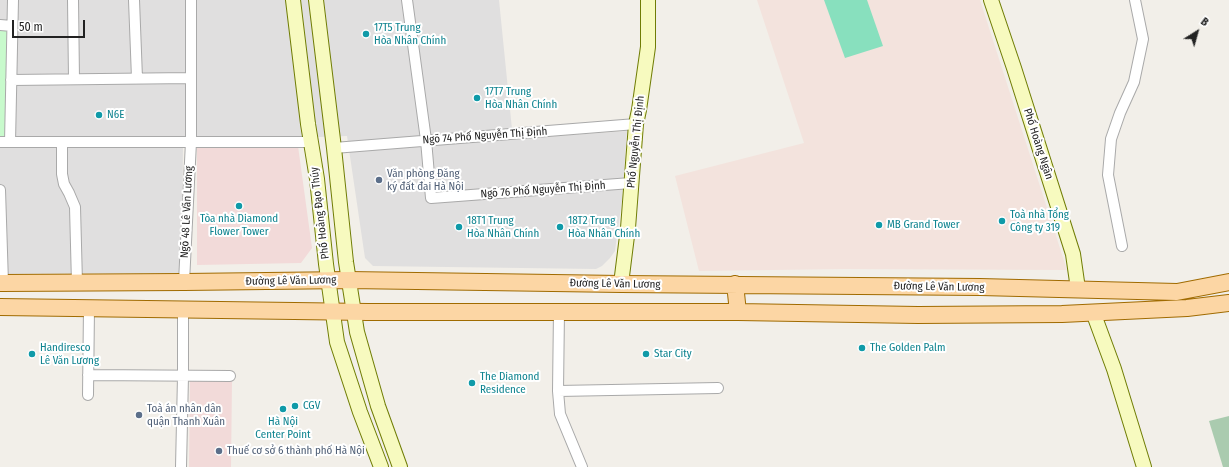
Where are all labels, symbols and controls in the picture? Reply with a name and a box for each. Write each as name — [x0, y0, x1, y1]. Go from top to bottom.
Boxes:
scale bar — [14, 12, 87, 38]
north arrow — [1177, 12, 1217, 52]
text: B — [1198, 15, 1211, 29]
text: 50 m — [19, 20, 43, 34]
place label: 17T5 Trung Hòa Nhân Chính — [374, 21, 446, 47]
marker: 17T5 Trung Hòa Nhân Chính — [361, 29, 371, 39]
place label: 17T7 Trung Hòa Nhân Chính — [485, 85, 557, 111]
marker: 17T7 Trung Hòa Nhân Chính — [472, 93, 482, 103]
street label: Phố Nguyễn Thị Định — [625, 95, 647, 189]
street label: Phố Hoàng Ngân — [1020, 107, 1056, 181]
place label: N6E — [107, 108, 124, 122]
marker: N6E — [94, 110, 104, 120]
street label: Ngõ 74 Phố Nguyễn Thị Định — [422, 125, 548, 147]
street label: Ngõ 48 Lê Văn Lương — [178, 165, 196, 259]
street label: Phố Hoàng Đạo Thúy — [308, 166, 332, 260]
place label: Văn phòng Đăng ký đất đai Hà Nội — [387, 167, 464, 193]
marker: Văn phòng Đăng ký đất đai Hà Nội — [374, 175, 384, 185]
street label: Ngõ 76 Phố Nguyễn Thị Định — [480, 179, 606, 201]
marker: Tòa nhà Diamond Flower Tower — [234, 201, 244, 211]
place label: Toà nhà Tổng Công ty 319 — [1010, 208, 1069, 234]
place label: Tòa nhà Diamond Flower Tower — [200, 212, 278, 238]
place label: 18T1 Trung Hòa Nhân Chính — [467, 214, 539, 240]
place label: 18T2 Trung Hòa Nhân Chính — [568, 214, 640, 240]
marker: Toà nhà Tổng Công ty 319 — [997, 216, 1007, 226]
place label: MB Grand Tower — [887, 218, 960, 232]
marker: MB Grand Tower — [874, 220, 884, 230]
marker: 18T1 Trung Hòa Nhân Chính — [454, 222, 464, 232]
marker: 18T2 Trung Hòa Nhân Chính — [555, 222, 565, 232]
street label: Đường Lê Văn Lương — [245, 274, 337, 288]
street label: Đường Lê Văn Lương — [569, 277, 661, 291]
street label: Đường Lê Văn Lương — [893, 280, 985, 294]
place label: Handiresco Lê Văn Lương — [40, 341, 99, 367]
place label: The Golden Palm — [870, 341, 945, 355]
marker: The Golden Palm — [857, 343, 867, 353]
place label: Star City — [654, 347, 692, 361]
marker: Handiresco Lê Văn Lương — [27, 349, 37, 359]
marker: Star City — [641, 349, 651, 359]
place label: The Diamond Residence — [480, 370, 539, 396]
marker: The Diamond Residence — [467, 378, 477, 388]
place label: CGV — [303, 399, 320, 413]
marker: CGV — [290, 401, 300, 411]
place label: Toà án nhân dân quận Thanh Xuân — [147, 402, 225, 428]
marker: Hà Nội Center Point — [278, 404, 288, 414]
marker: Toà án nhân dân quận Thanh Xuân — [134, 410, 144, 420]
place label: Hà Nội Center Point — [255, 415, 311, 441]
place label: Thuế cơ sở 6 thành phố Hà Nội — [227, 444, 365, 458]
marker: Thuế cơ sở 6 thành phố Hà Nội — [214, 446, 224, 456]

